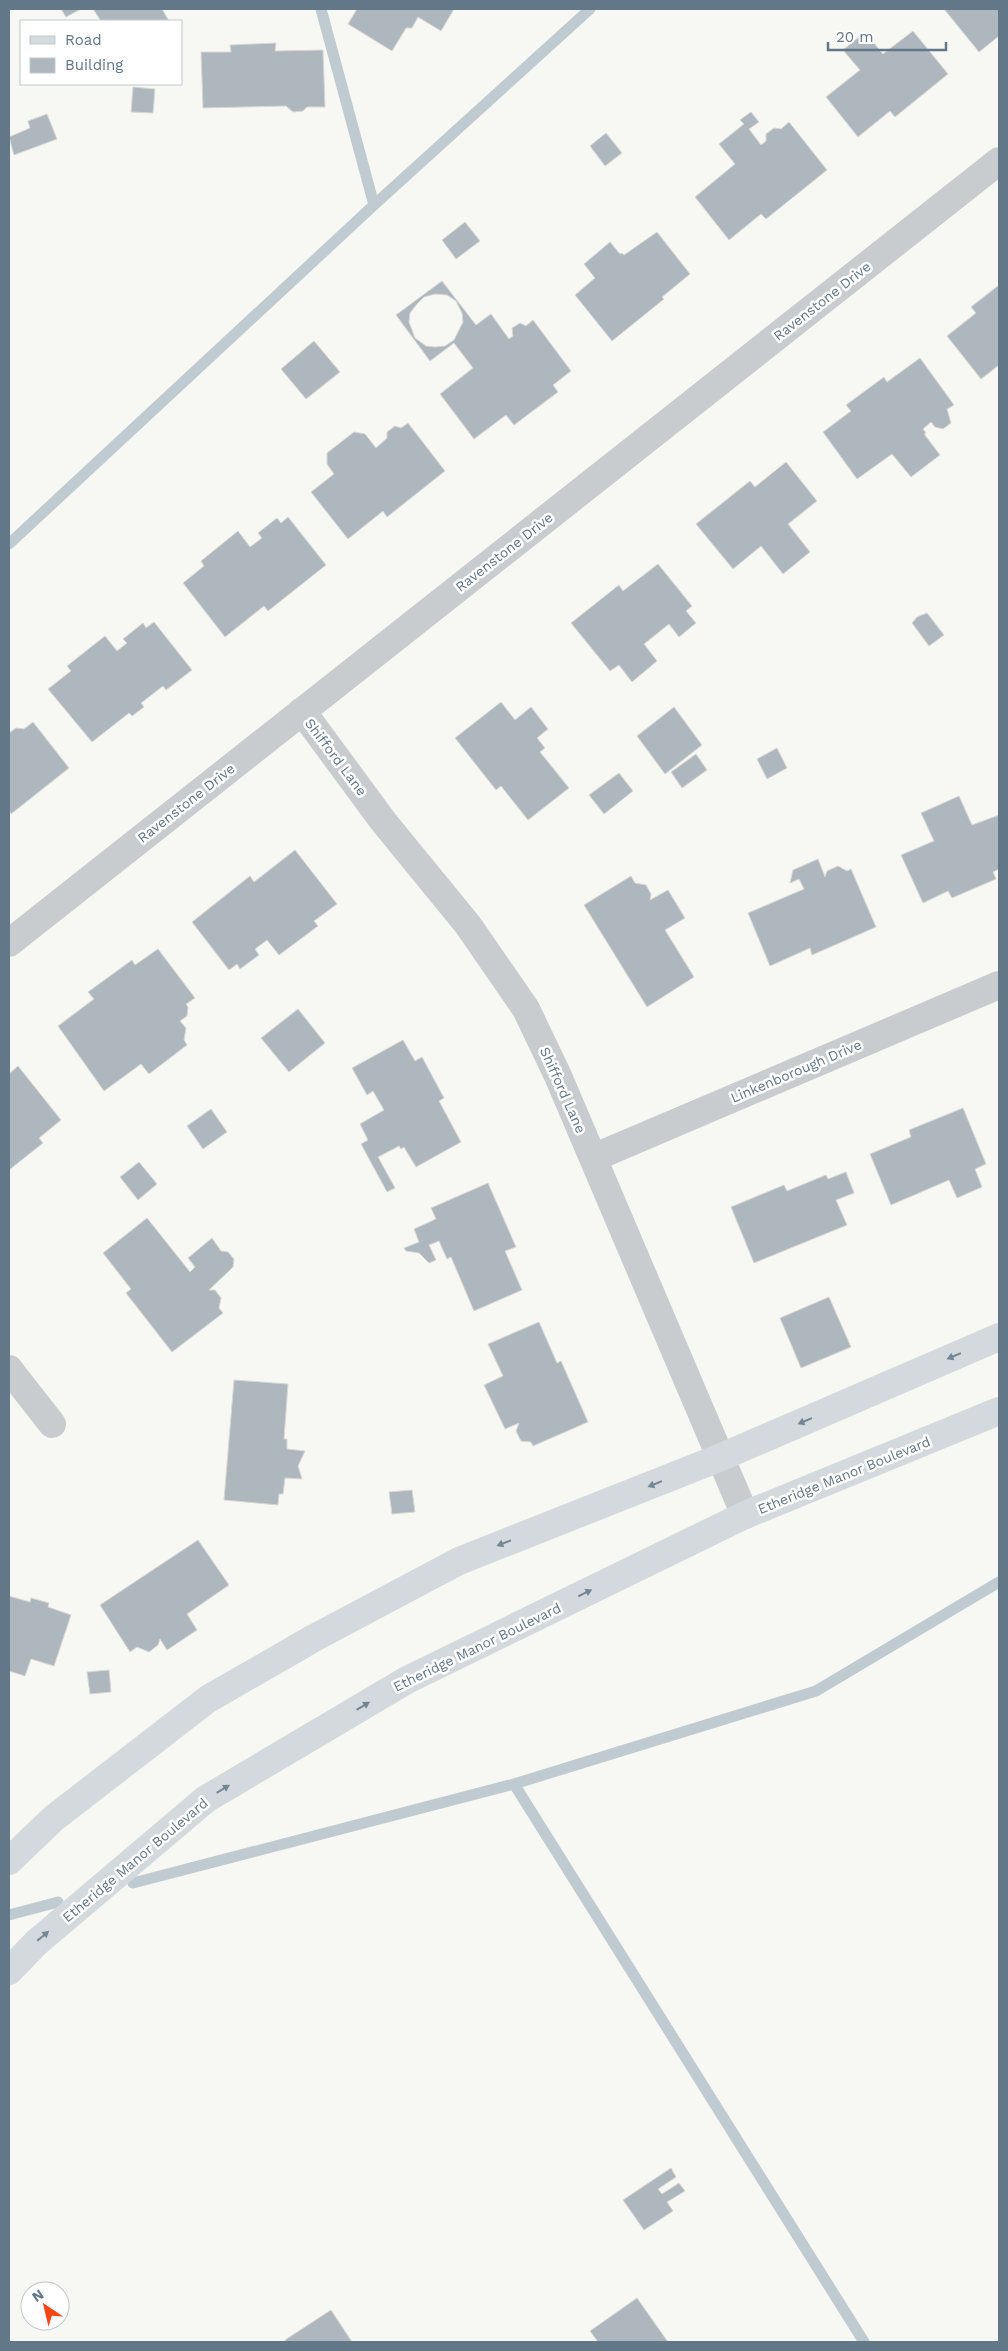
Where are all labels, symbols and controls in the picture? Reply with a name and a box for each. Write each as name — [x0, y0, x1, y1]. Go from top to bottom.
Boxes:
legend — [20, 20, 182, 85]
scale bar — [828, 20, 946, 52]
text: 20 m — [836, 28, 874, 46]
text: Road — [65, 31, 102, 49]
text: Building — [65, 56, 123, 74]
street label: Ravenstone Drive — [770, 258, 874, 344]
street label: Ravenstone Drive — [452, 509, 556, 595]
street label: Shifford Lane — [302, 715, 370, 799]
street label: Ravenstone Drive — [134, 760, 238, 846]
street label: Linkenborough Drive — [728, 1036, 864, 1106]
street label: Shifford Lane — [537, 1044, 589, 1136]
one-way arrow — [947, 1353, 962, 1361]
one-way arrow — [798, 1417, 812, 1425]
street label: Etheridge Manor Boulevard — [755, 1433, 933, 1517]
one-way arrow — [648, 1480, 663, 1488]
one-way arrow — [496, 1539, 511, 1547]
one-way arrow — [578, 1589, 592, 1597]
street label: Etheridge Manor Boulevard — [391, 1599, 563, 1695]
one-way arrow — [355, 1702, 370, 1710]
one-way arrow — [216, 1784, 229, 1793]
street label: Etheridge Manor Boulevard — [59, 1795, 211, 1925]
one-way arrow — [37, 1931, 50, 1942]
north arrow — [20, 2281, 70, 2331]
text: N — [29, 2286, 46, 2305]

